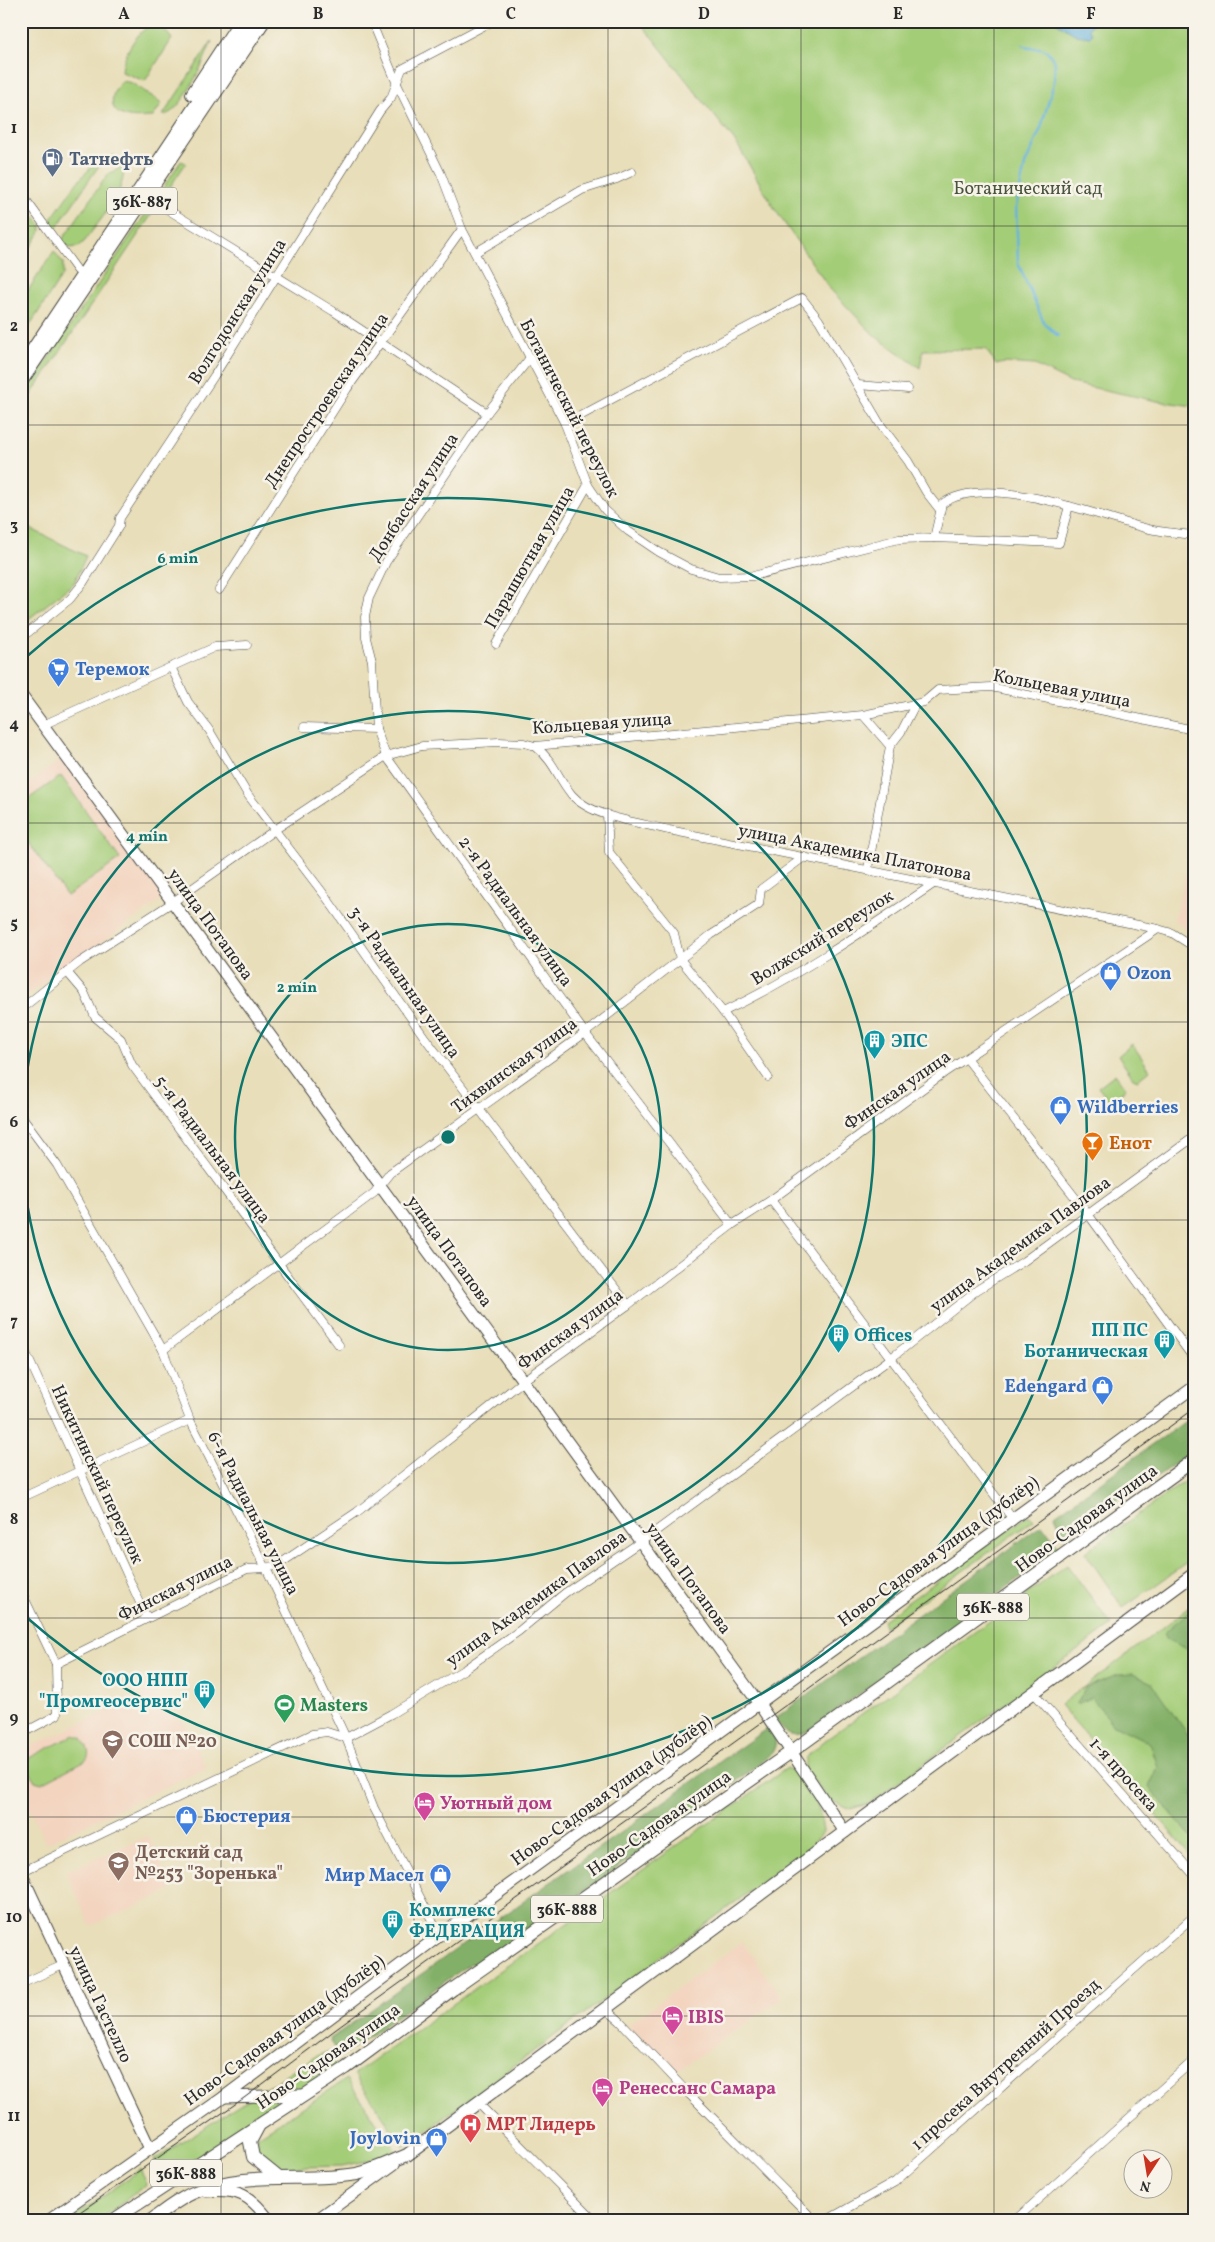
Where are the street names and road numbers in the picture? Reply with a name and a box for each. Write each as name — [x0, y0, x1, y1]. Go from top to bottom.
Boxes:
road number: 36К-887 — [107, 188, 177, 215]
street label: Волгодонская улица — [183, 234, 293, 390]
street label: Днепростроевская улица — [259, 308, 395, 494]
street label: Ботанический переулок — [513, 315, 625, 503]
street label: Донбасская улица — [363, 428, 465, 567]
street label: Парашютная улица — [479, 482, 581, 634]
street label: Кольцевая улица — [991, 664, 1133, 715]
street label: Кольцевая улица — [531, 707, 673, 742]
street label: улица Академика Платонова — [736, 819, 974, 888]
street label: 2-я Радиальная улица — [452, 831, 578, 992]
street label: улица Потапова — [161, 864, 259, 986]
street label: Волжский переулок — [747, 884, 899, 992]
street label: 3-я Радиальная улица — [342, 902, 466, 1064]
street label: Тихвинская улица — [447, 1012, 583, 1121]
street label: Финская улица — [839, 1045, 956, 1137]
street label: 5-я Радиальная улица — [148, 1071, 276, 1229]
street label: улица Академика Павлова — [925, 1171, 1116, 1319]
street label: улица Потапова — [400, 1191, 498, 1313]
street label: Финская улица — [513, 1283, 629, 1377]
street label: Никитинский переулок — [44, 1381, 149, 1569]
street label: 6-я Радиальная улица — [200, 1427, 305, 1600]
street label: Ново-Садовая улица — [1010, 1459, 1163, 1580]
street label: Ново-Садовая улица (дублёр) — [833, 1471, 1044, 1634]
street label: улица Потапова — [639, 1518, 737, 1640]
street label: улица Академика Павлова — [441, 1525, 632, 1673]
street label: Финская улица — [114, 1550, 237, 1629]
road number: 36К-888 — [957, 1594, 1029, 1620]
street label: Ново-Садовая улица (дублёр) — [506, 1710, 716, 1870]
street label: 1-я просека — [1083, 1732, 1163, 1818]
street label: Ново-Садовая улица — [583, 1765, 735, 1881]
road number: 36К-888 — [531, 1896, 603, 1922]
street label: улица Гастелло — [62, 1942, 138, 2067]
street label: Ново-Садовая улица (дублёр) — [179, 1950, 389, 2110]
street label: 1 просека Внутренний Проезд — [906, 1973, 1106, 2157]
street label: Ново-Садовая улица — [252, 1998, 404, 2114]
road number: 36К-888 — [150, 2160, 222, 2186]

